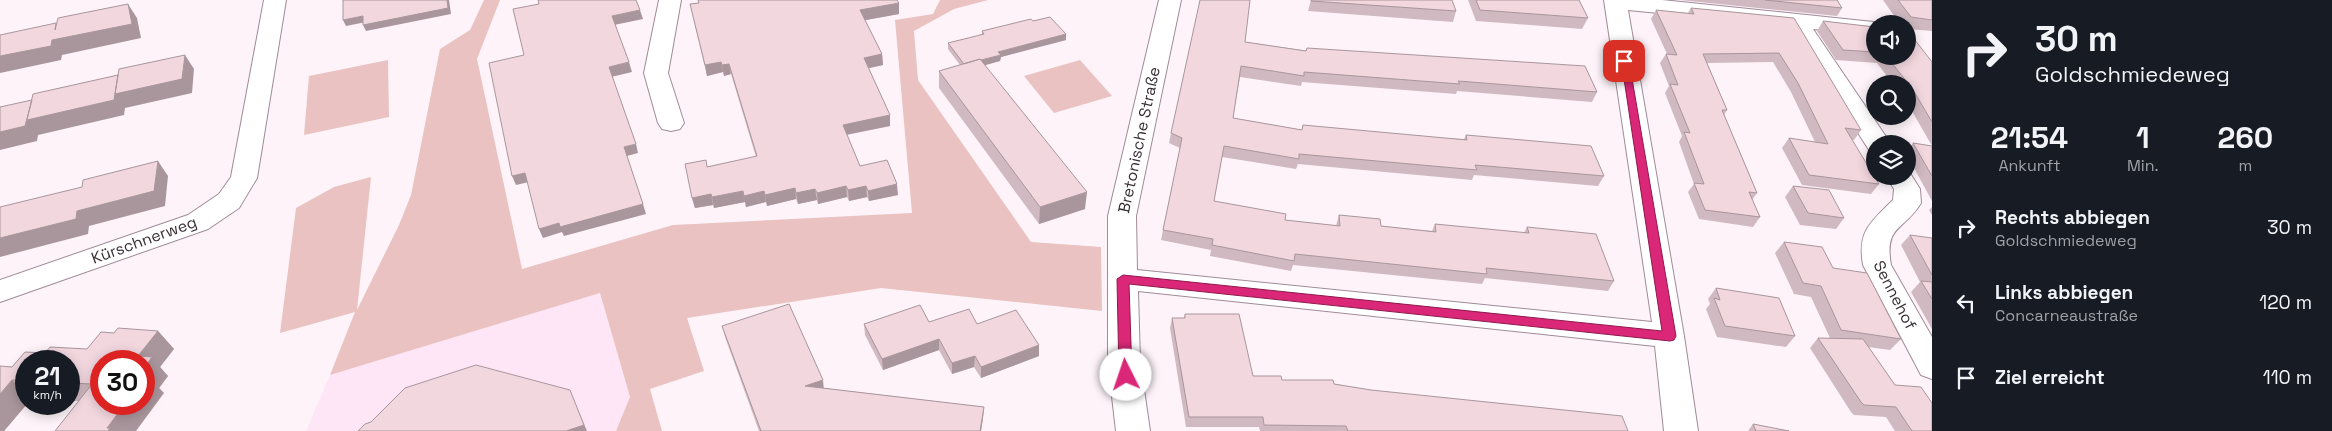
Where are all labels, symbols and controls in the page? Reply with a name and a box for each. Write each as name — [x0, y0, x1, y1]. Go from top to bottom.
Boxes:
map controls — [1866, 15, 1916, 185]
button: sound — [1866, 15, 1916, 65]
text: 30 m — [2035, 17, 2118, 61]
icon: right — [1952, 20, 2017, 85]
pin — [1603, 40, 1645, 82]
icon: arrive — [1610, 47, 1638, 75]
text: Goldschmiedeweg — [2035, 60, 2230, 88]
street label: Bretonische Straße — [1113, 65, 1165, 215]
button: search — [1866, 75, 1916, 125]
text: 21:54 — [1991, 118, 2068, 157]
text: 1 — [2136, 118, 2150, 157]
text: 260 — [2217, 118, 2273, 157]
button: layers — [1866, 135, 1916, 185]
text: Ankunft — [1998, 155, 2061, 176]
text: Min. — [2127, 155, 2159, 176]
text: m — [2238, 155, 2252, 176]
text: Rechts abbiegen — [1995, 205, 2150, 230]
street label: Kürschnerweg — [88, 211, 200, 269]
icon: right — [1952, 214, 1980, 242]
text: 30 m — [2267, 215, 2312, 240]
text: Goldschmiedeweg — [1995, 230, 2137, 251]
street label: Sennehof — [1869, 257, 1921, 333]
text: Links abbiegen — [1995, 280, 2133, 305]
icon: left — [1952, 289, 1980, 317]
text: 120 m — [2259, 290, 2312, 315]
text: Concarneaustraße — [1995, 305, 2138, 326]
position arrow — [1099, 348, 1151, 400]
speed limit sign: 30 — [90, 350, 155, 415]
text: 21 — [34, 360, 61, 392]
icon: arrive — [1952, 364, 1980, 392]
text: Ziel erreicht — [1995, 365, 2105, 390]
text: 110 m — [2263, 365, 2312, 390]
text: km/h — [33, 387, 62, 403]

